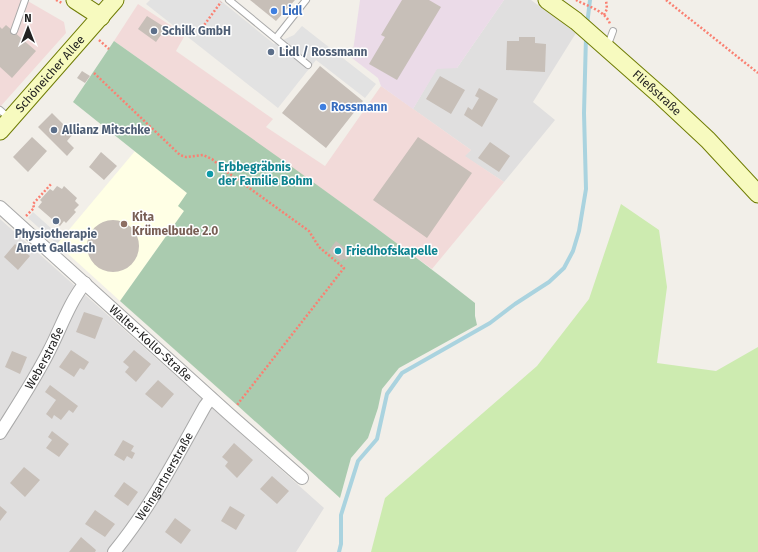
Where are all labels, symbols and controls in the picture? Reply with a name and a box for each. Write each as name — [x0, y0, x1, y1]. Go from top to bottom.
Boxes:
place label: Lidl — [282, 4, 303, 18]
marker: Lidl — [269, 6, 279, 16]
north arrow — [8, 8, 48, 48]
text: N — [24, 12, 32, 25]
place label: Schilk GmbH — [162, 24, 231, 38]
marker: Schilk GmbH — [149, 26, 159, 36]
street label: Schöneicher Allee — [13, 33, 88, 115]
place label: Lidl / Rossmann — [279, 45, 368, 59]
marker: Lidl / Rossmann — [266, 47, 276, 57]
street label: Fließstraße — [630, 67, 684, 118]
place label: Rossmann — [331, 100, 387, 114]
marker: Rossmann — [318, 102, 328, 112]
place label: Allianz Mitschke — [61, 123, 151, 137]
marker: Allianz Mitschke — [49, 125, 59, 135]
place label: Erbbegräbnis der Familie Bohm — [218, 160, 313, 188]
marker: Erbbegräbnis der Familie Bohm — [205, 169, 215, 179]
place label: Kita Krümelbude 2.0 — [132, 210, 218, 238]
marker: Physiotherapie Anett Gallasch — [51, 216, 61, 226]
marker: Kita Krümelbude 2.0 — [119, 219, 129, 229]
place label: Physiotherapie Anett Gallasch — [15, 227, 98, 255]
place label: Friedhofskapelle — [346, 244, 438, 258]
marker: Friedhofskapelle — [333, 246, 343, 256]
street label: Walter-Kollo-Straße — [106, 302, 195, 384]
street label: Weberstraße — [22, 325, 66, 392]
street label: Weingartnerstraße — [133, 430, 196, 523]

